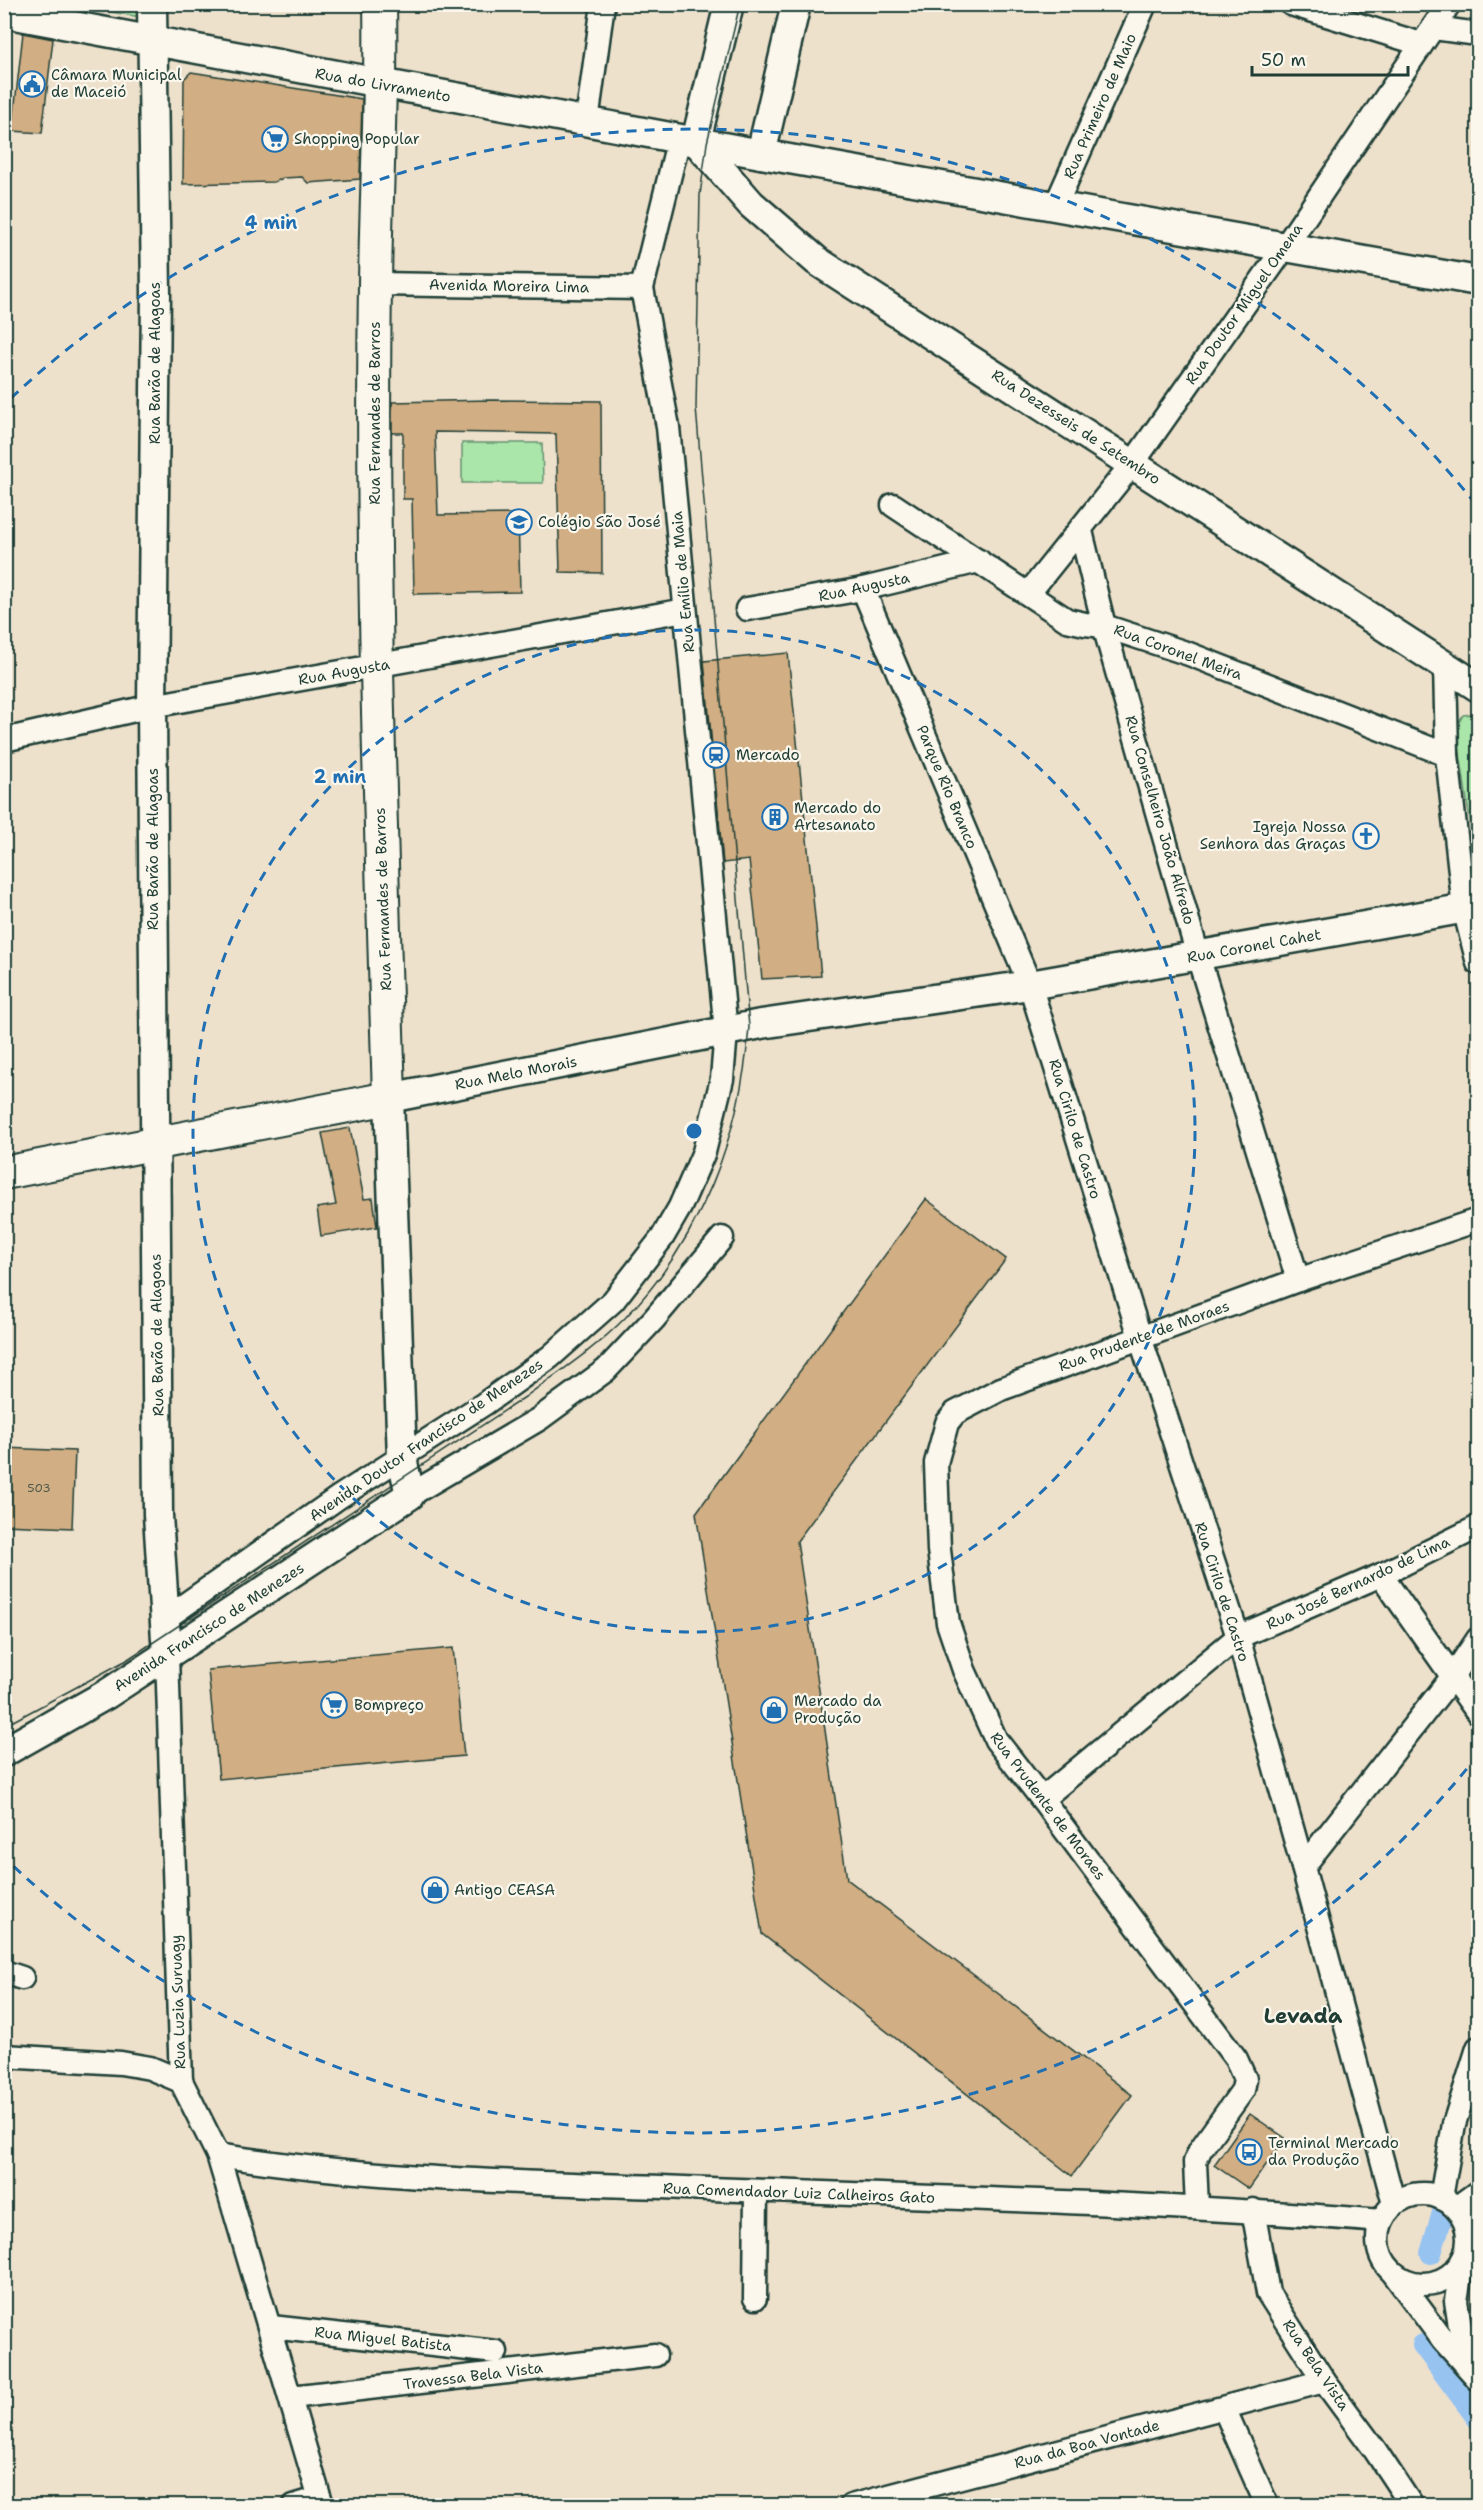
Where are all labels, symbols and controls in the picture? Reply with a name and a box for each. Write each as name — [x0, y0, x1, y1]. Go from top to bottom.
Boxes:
street label: Rua Primeiro de Maio — [1059, 30, 1141, 182]
scale bar — [1252, 39, 1408, 77]
text: 50 m — [1261, 48, 1306, 72]
street label: Rua do Livramento — [314, 63, 452, 107]
place label: Câmara Municipal de Maceió — [51, 65, 182, 102]
public building icon: Câmara Municipal de Maceió — [17, 69, 47, 99]
supermarket icon: Shopping Popular — [260, 124, 290, 154]
place label: Shopping Popular — [294, 129, 420, 149]
text: 4 min — [245, 211, 297, 235]
street label: Rua Doutor Miguel Omena — [1181, 219, 1308, 388]
street label: Avenida Moreira Lima — [429, 275, 590, 297]
street label: Rua Barão de Alagoas — [145, 282, 165, 444]
street label: Rua Fernandes de Barros — [365, 321, 385, 505]
street label: Rua Dezesseis de Setembro — [988, 365, 1164, 489]
school or university icon: Colégio São José — [504, 507, 534, 537]
street label: Rua Emílio de Maia — [667, 510, 699, 653]
place label: Colégio São José — [538, 512, 661, 532]
street label: Rua Augusta — [817, 567, 912, 606]
street label: Rua Coronel Meira — [1111, 619, 1246, 685]
street label: Rua Augusta — [297, 654, 392, 690]
street label: Rua Conselheiro João Alfredo — [1121, 713, 1199, 927]
street label: Parque Rio Branco — [912, 722, 982, 852]
station icon: Mercado — [701, 740, 731, 770]
place label: Mercado — [736, 745, 800, 765]
text: 2 min — [314, 765, 366, 789]
street label: Rua Barão de Alagoas — [143, 768, 163, 930]
place label: Mercado do Artesanato — [794, 798, 881, 835]
building icon: Mercado do Artesanato — [760, 802, 790, 832]
street label: Rua Fernandes de Barros — [370, 807, 396, 991]
place label: Igreja Nossa Senhora das Graças — [1200, 817, 1347, 854]
church icon: Igreja Nossa Senhora das Graças — [1351, 821, 1381, 851]
street label: Rua Coronel Cahet — [1185, 924, 1323, 968]
street label: Rua Melo Morais — [453, 1051, 579, 1095]
street label: Rua Cirilo de Castro — [1044, 1057, 1106, 1201]
centre of rings — [684, 1121, 704, 1141]
street label: Rua Barão de Alagoas — [146, 1254, 168, 1416]
street label: Rua Prudente de Moraes — [1056, 1296, 1232, 1376]
street label: Avenida Doutor Francisco de Menezes — [305, 1354, 547, 1526]
house number: 503 — [27, 1480, 51, 1496]
street label: Rua Cirilo de Castro — [1190, 1520, 1254, 1664]
street label: Rua José Bernardo de Lima — [1263, 1531, 1454, 1634]
street label: Avenida Francisco de Menezes — [110, 1558, 308, 1696]
supermarket icon: Bompreço — [319, 1690, 349, 1720]
place label: Mercado da Produção — [794, 1691, 882, 1728]
place label: Bompreço — [354, 1695, 424, 1715]
shop icon: Mercado da Produção — [759, 1695, 789, 1725]
street label: Rua Prudente de Moraes — [986, 1728, 1110, 1884]
shop icon: Antigo CEASA — [420, 1875, 450, 1905]
place label: Antigo CEASA — [454, 1880, 555, 1900]
street label: Rua Luzia Suruagy — [166, 1934, 190, 2070]
district label: Levada — [1264, 2002, 1343, 2030]
place label: Terminal Mercado da Produção — [1268, 2133, 1399, 2170]
bus stop icon: Terminal Mercado da Produção — [1234, 2137, 1264, 2167]
street label: Rua Comendador Luiz Calheiros Gato — [663, 2178, 935, 2208]
street label: Rua Bela Vista — [1278, 2316, 1354, 2415]
street label: Rua Miguel Batista — [313, 2322, 453, 2356]
street label: Travessa Bela Vista — [402, 2357, 545, 2394]
street label: Rua da Boa Vontade — [1012, 2415, 1162, 2473]

